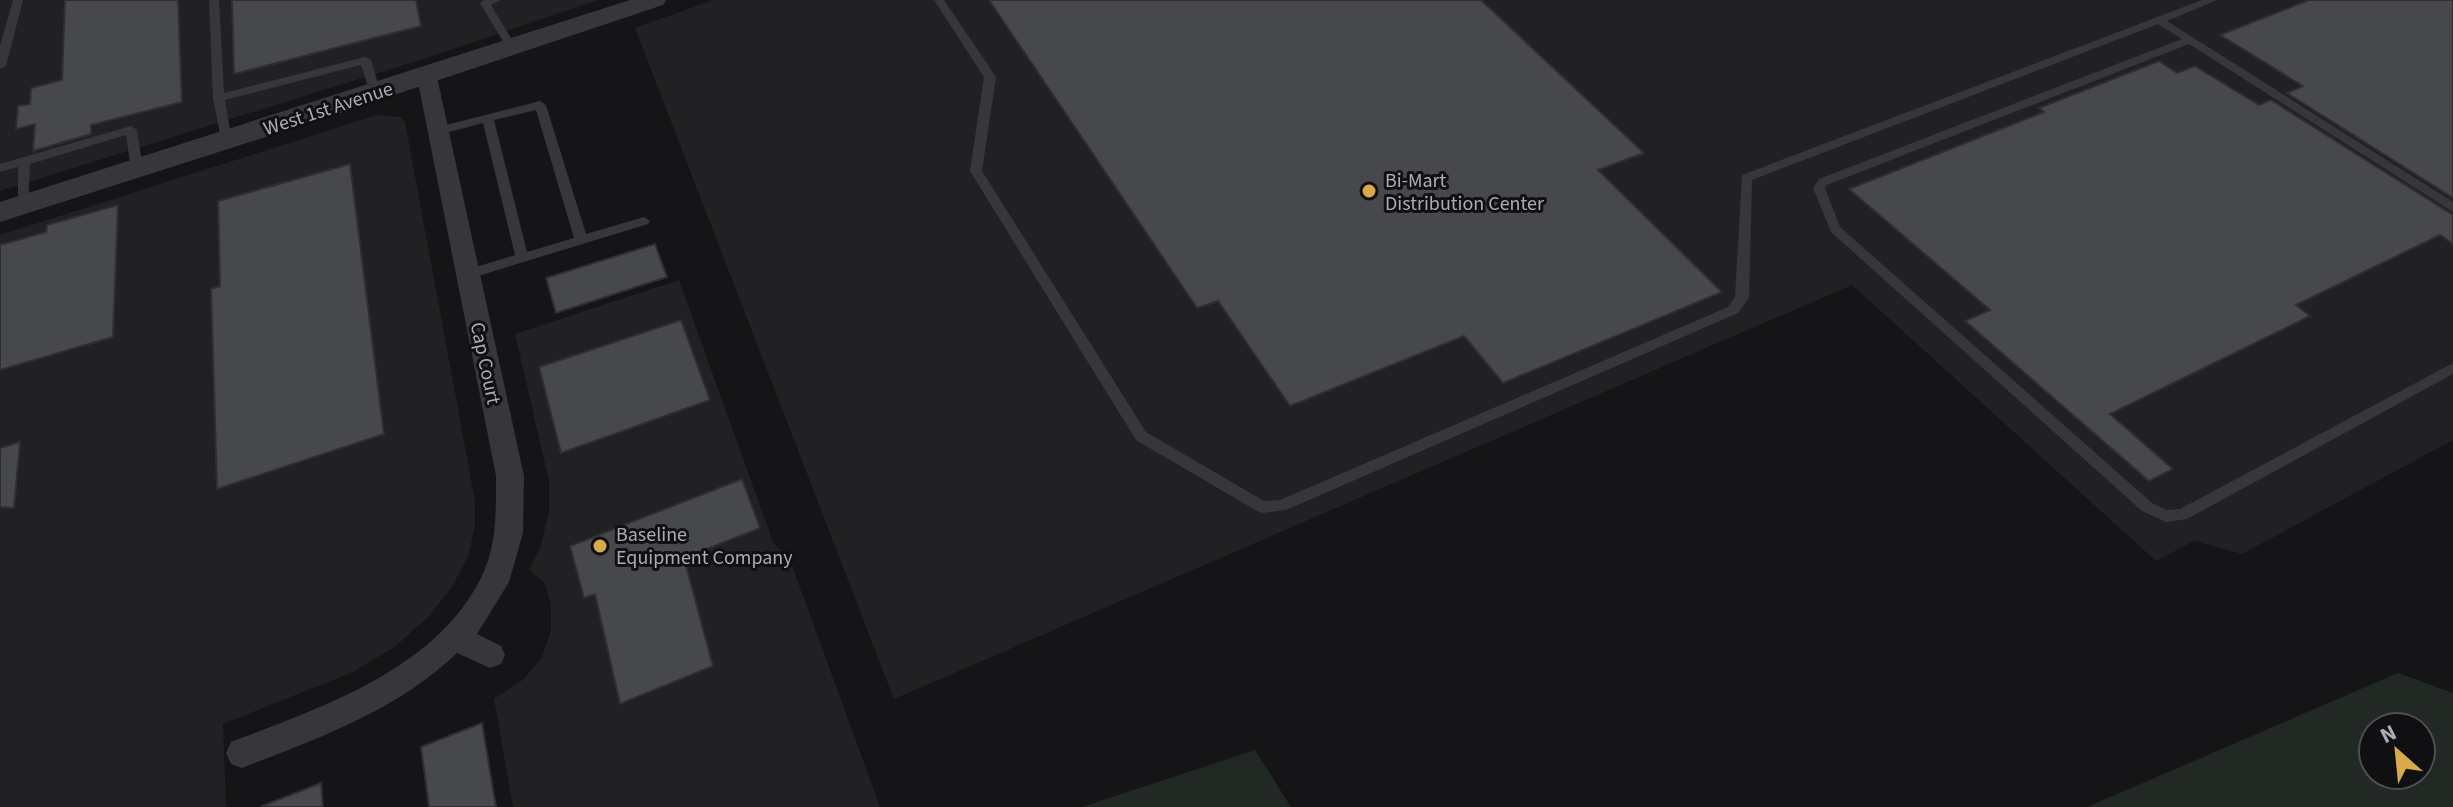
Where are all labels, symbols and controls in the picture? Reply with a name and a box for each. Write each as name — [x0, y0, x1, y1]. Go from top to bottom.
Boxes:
street label: West 1st Avenue — [260, 75, 397, 143]
place label: Bi-Mart Distribution Center — [1385, 167, 1544, 218]
marker: Bi-Mart Distribution Center — [1360, 182, 1378, 200]
street label: Cap Court — [463, 319, 507, 407]
place label: Baseline Equipment Company — [616, 521, 793, 572]
marker: Baseline Equipment Company — [591, 537, 609, 555]
north arrow — [2357, 711, 2437, 791]
text: N — [2375, 716, 2402, 752]

